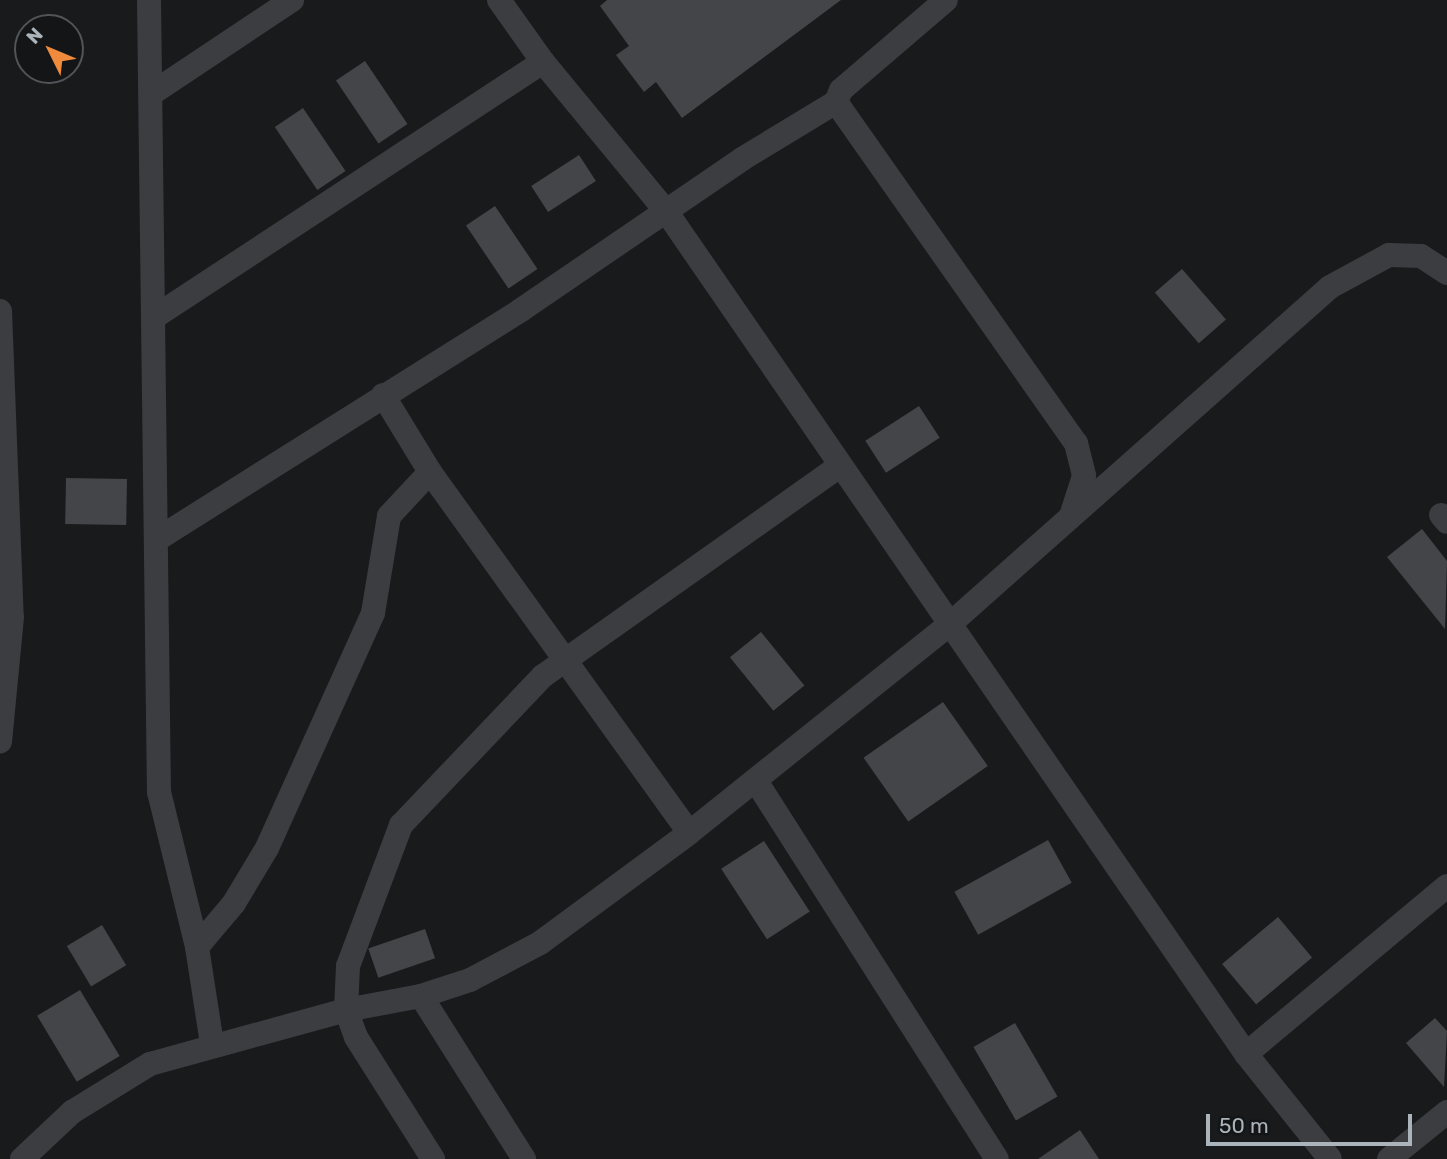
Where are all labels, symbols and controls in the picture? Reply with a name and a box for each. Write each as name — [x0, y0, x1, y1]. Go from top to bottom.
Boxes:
north arrow — [14, 14, 84, 84]
text: N — [22, 23, 48, 49]
scale bar — [1209, 1100, 1416, 1144]
text: 50 m — [1219, 1113, 1269, 1138]

